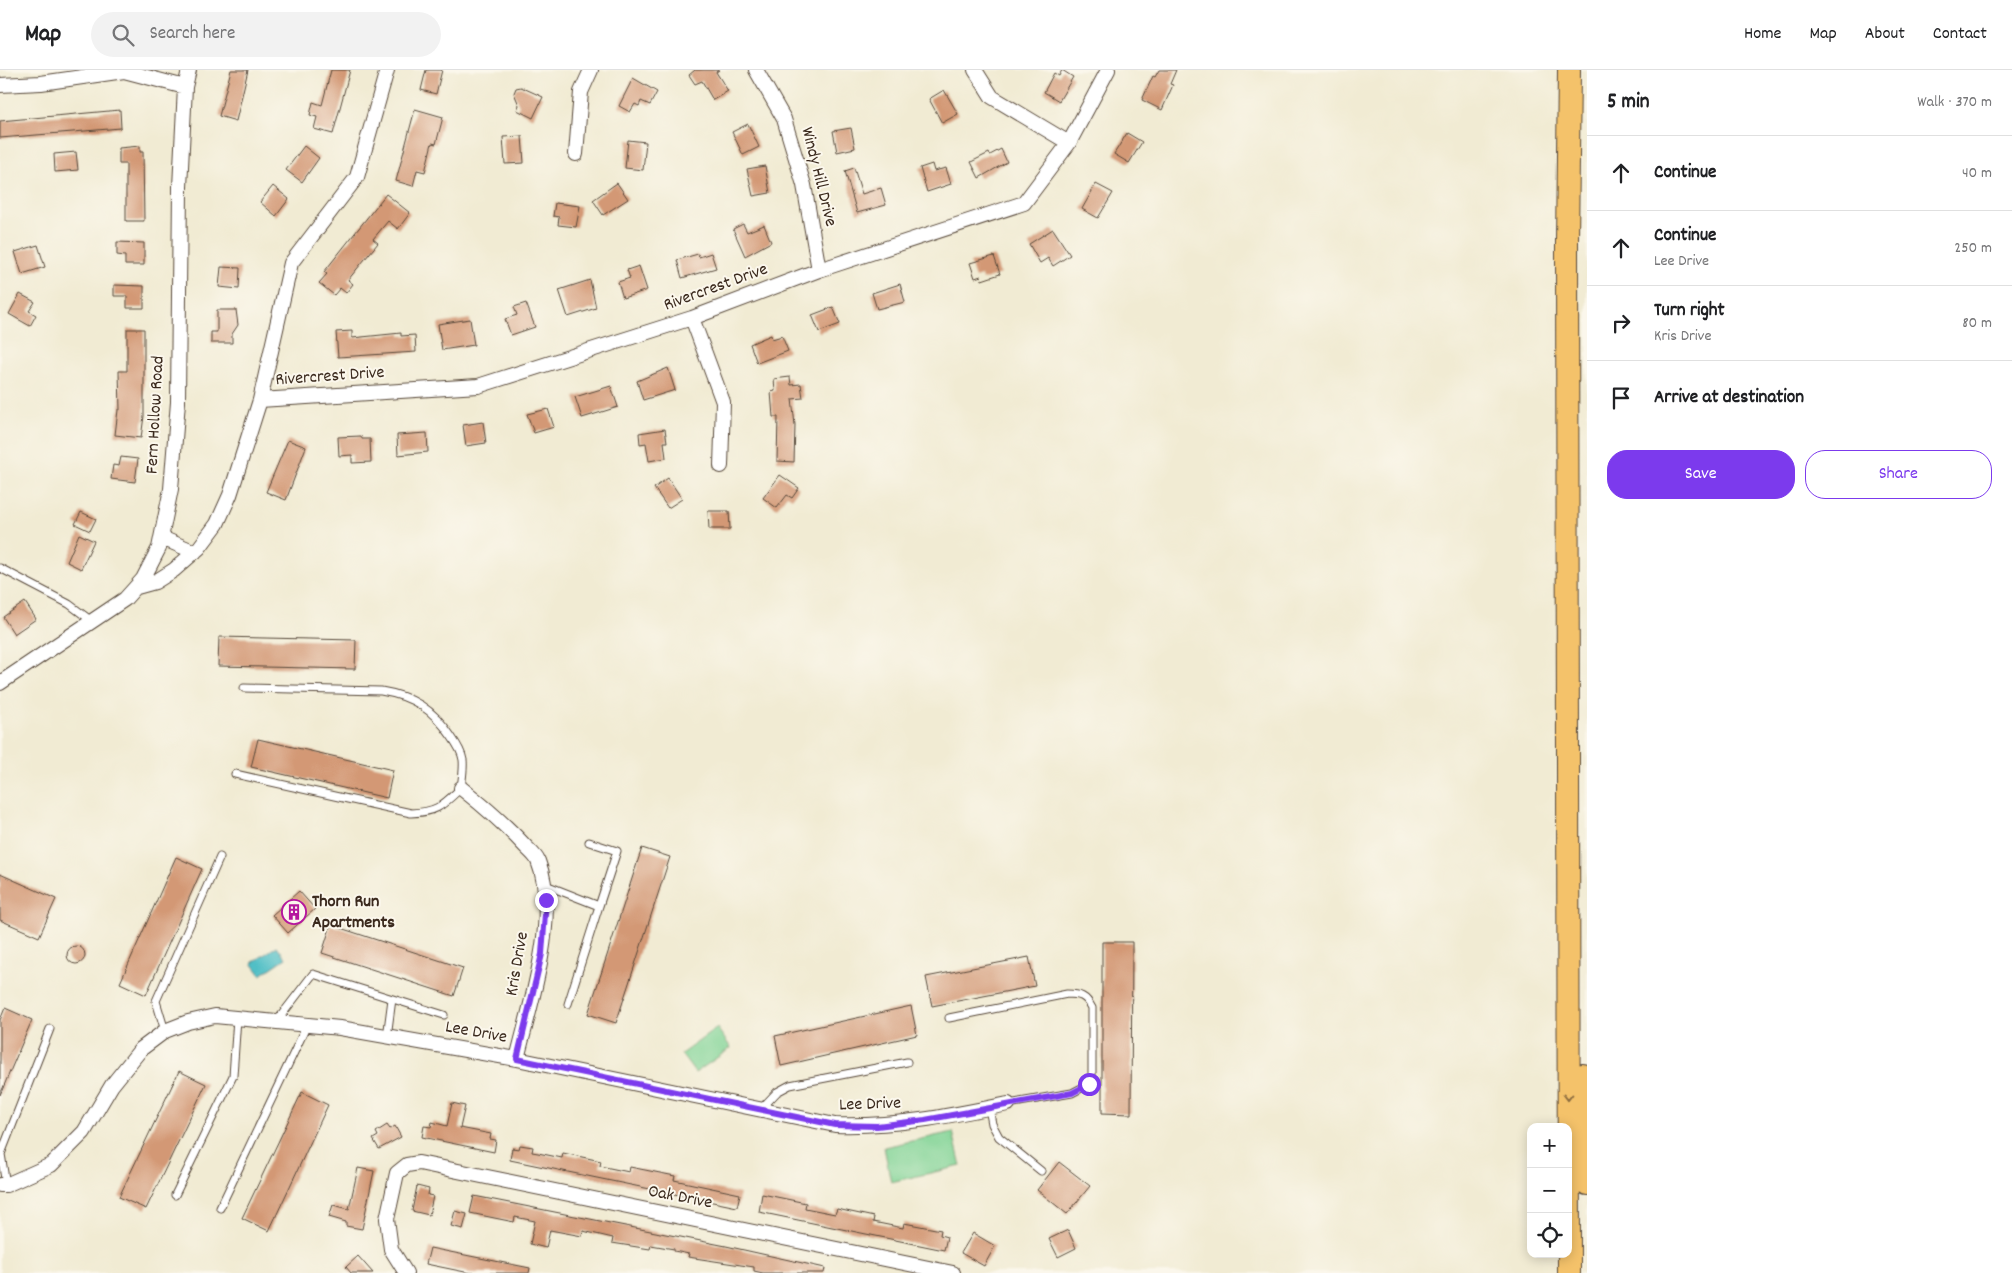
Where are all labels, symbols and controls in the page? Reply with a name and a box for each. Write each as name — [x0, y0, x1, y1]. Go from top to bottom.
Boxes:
search box — [91, 12, 441, 57]
text: Map — [25, 18, 61, 52]
icon: search — [109, 21, 137, 49]
text: Search here — [149, 21, 235, 48]
text: Home — [1744, 22, 1781, 47]
text: Map — [1809, 22, 1837, 47]
text: About — [1865, 22, 1905, 47]
text: Contact — [1933, 22, 1987, 47]
text: 5 min — [1607, 88, 1650, 118]
text: Walk · 370 m — [1917, 91, 1992, 114]
street label: Windy Hill Drive — [794, 125, 842, 229]
icon: ahead — [1607, 159, 1635, 187]
text: Continue — [1654, 160, 1716, 187]
text: 40 m — [1962, 162, 1992, 185]
text: Continue — [1654, 223, 1716, 250]
icon: ahead — [1607, 234, 1635, 262]
text: 250 m — [1954, 237, 1992, 260]
text: Lee Drive — [1654, 250, 1709, 273]
street label: Rivercrest Drive — [660, 258, 772, 318]
text: Turn right — [1654, 298, 1725, 325]
icon: right — [1607, 309, 1635, 337]
text: 80 m — [1962, 312, 1992, 335]
text: Kris Drive — [1654, 325, 1712, 348]
street label: Fern Hollow Road — [140, 355, 172, 475]
street label: Rivercrest Drive — [275, 361, 385, 393]
icon: arrive — [1607, 384, 1635, 412]
text: Arrive at destination — [1654, 385, 1804, 412]
button: Save — [1607, 450, 1795, 499]
button: Share — [1805, 450, 1992, 499]
route end — [535, 889, 558, 912]
place label: Thorn Run Apartments — [312, 890, 395, 936]
building icon: Thorn Run Apartments — [281, 899, 307, 925]
street label: Kris Drive — [500, 930, 536, 998]
street label: Lee Drive — [443, 1015, 509, 1051]
route start — [1078, 1073, 1101, 1096]
street label: Lee Drive — [839, 1091, 901, 1119]
one-way arrow — [1563, 1094, 1573, 1101]
map controls — [1527, 1123, 1572, 1258]
button: + — [1527, 1123, 1572, 1168]
button: − — [1527, 1168, 1572, 1213]
street label: Oak Drive — [646, 1180, 714, 1216]
button: locate — [1527, 1213, 1572, 1258]

